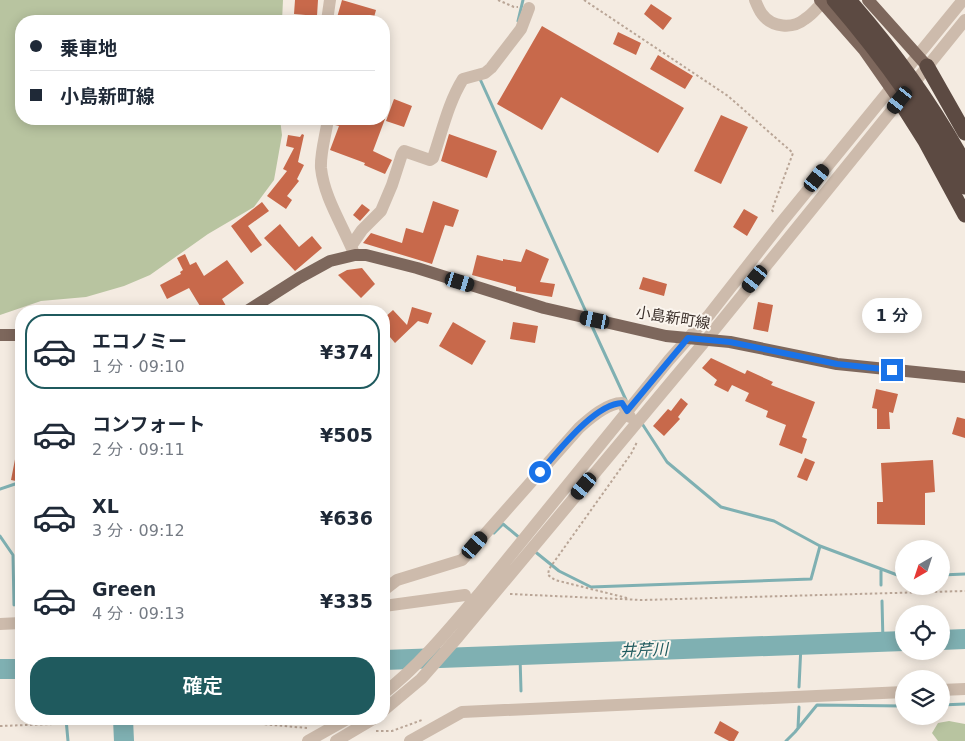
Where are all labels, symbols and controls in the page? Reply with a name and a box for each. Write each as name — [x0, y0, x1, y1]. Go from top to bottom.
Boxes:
text: 乗車地 — [60, 37, 117, 59]
car — [884, 84, 915, 116]
text: 小島新町線 — [60, 85, 155, 107]
car — [801, 162, 832, 194]
car — [739, 263, 770, 295]
car — [443, 270, 476, 294]
callout: 1 分 — [862, 298, 922, 332]
street label: 小島新町線 — [635, 303, 711, 333]
text: 1 分 — [876, 306, 908, 325]
car — [578, 310, 611, 330]
icon: car — [32, 329, 77, 374]
text: エコノミー — [92, 330, 187, 352]
text: ¥374 — [320, 341, 373, 363]
text: 1 分 · 09:10 — [92, 357, 185, 376]
route end — [881, 359, 903, 381]
icon: car — [32, 412, 77, 457]
text: コンフォート — [92, 413, 205, 435]
text: ¥505 — [320, 424, 373, 446]
text: 2 分 · 09:11 — [92, 440, 185, 459]
route start — [529, 461, 551, 483]
car — [568, 470, 599, 502]
icon: car — [32, 495, 77, 540]
text: XL — [92, 495, 119, 517]
text: ¥636 — [320, 507, 373, 529]
text: 3 分 · 09:12 — [92, 521, 185, 540]
car — [459, 529, 490, 561]
north arrow — [895, 540, 950, 595]
map controls — [895, 540, 950, 725]
icon: car — [32, 578, 77, 623]
text: Green — [92, 578, 156, 600]
text: ¥335 — [320, 590, 373, 612]
text: 4 分 · 09:13 — [92, 604, 185, 623]
button: locate — [895, 605, 950, 660]
water label: 井芹川 — [620, 640, 670, 660]
button: 確定 — [30, 657, 375, 715]
button: layers — [895, 670, 950, 725]

